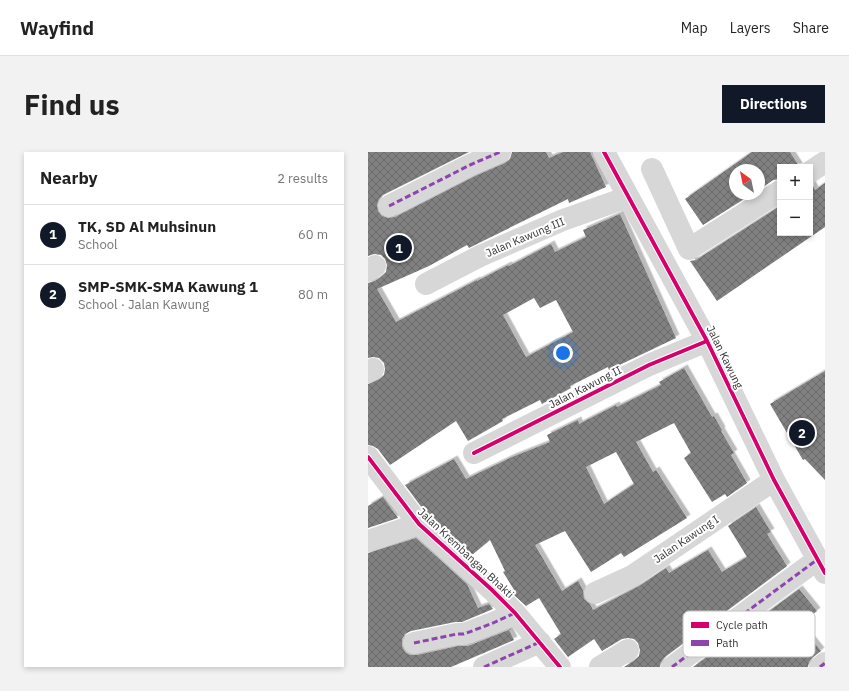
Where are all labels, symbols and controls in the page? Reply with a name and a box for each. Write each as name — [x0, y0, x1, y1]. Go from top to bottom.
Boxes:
text: Wayfind — [20, 16, 94, 40]
text: Map — [681, 19, 708, 37]
text: Layers — [730, 19, 771, 37]
text: Share — [793, 19, 829, 37]
button: Directions — [722, 85, 825, 123]
text: Find us — [24, 86, 120, 123]
north arrow — [729, 164, 765, 200]
map controls — [777, 164, 813, 236]
button: + — [777, 164, 813, 200]
text: Nearby — [40, 167, 98, 189]
text: 2 results — [277, 170, 328, 187]
button: − — [777, 200, 813, 236]
street label: Jalan Kawung III — [483, 214, 567, 260]
text: TK, SD Al Muhsinun — [78, 217, 216, 236]
text: 1 — [49, 226, 57, 243]
text: 60 m — [298, 226, 328, 243]
pin: 1 — [386, 233, 412, 263]
text: School — [78, 236, 118, 253]
text: SMP-SMK-SMA Kawung 1 — [78, 277, 258, 296]
text: 2 — [49, 286, 57, 303]
text: 80 m — [298, 286, 328, 303]
text: School · Jalan Kawung — [78, 296, 209, 313]
street label: Jalan Kawung — [704, 323, 746, 391]
your location — [553, 343, 573, 363]
street label: Jalan Kawung II — [546, 363, 624, 411]
pin: 2 — [789, 418, 815, 448]
street label: Jalan Krembangan Bhakti — [415, 505, 517, 601]
street label: Jalan Kawung I — [651, 512, 721, 566]
legend — [683, 611, 815, 657]
text: Cycle path — [716, 618, 768, 632]
text: Path — [716, 636, 739, 650]

